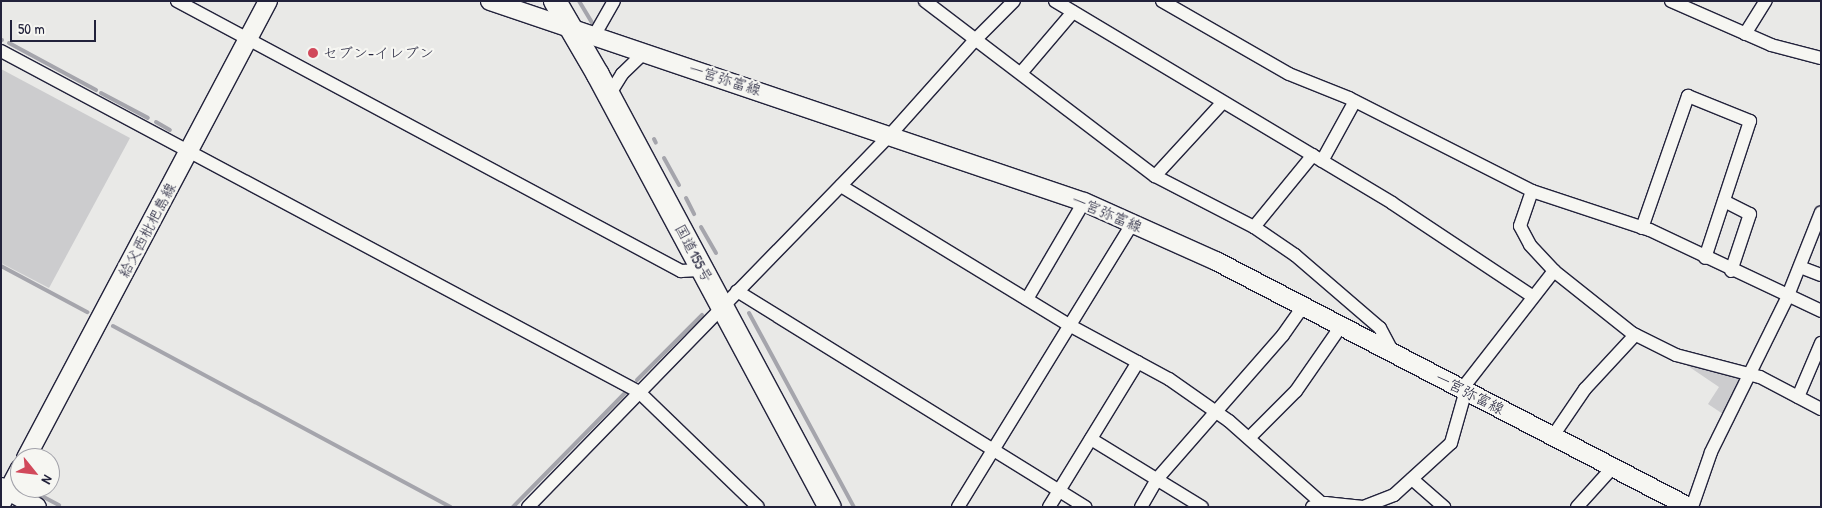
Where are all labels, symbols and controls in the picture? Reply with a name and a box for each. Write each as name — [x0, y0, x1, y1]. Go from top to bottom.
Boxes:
scale bar — [12, 10, 99, 42]
text: 50 m — [18, 18, 45, 39]
place label: セブン-イレブン — [323, 44, 434, 62]
marker: セブン-イレブン — [307, 47, 319, 59]
street label: 一宮弥富線 — [687, 59, 763, 99]
street label: 給父西枇杷島線 — [114, 179, 180, 281]
street label: 一宮弥富線 — [1069, 190, 1145, 236]
street label: 国道155号 — [671, 221, 717, 285]
street label: 一宮弥富線 — [1433, 368, 1507, 418]
north arrow — [10, 448, 60, 498]
text: N — [38, 472, 58, 488]

